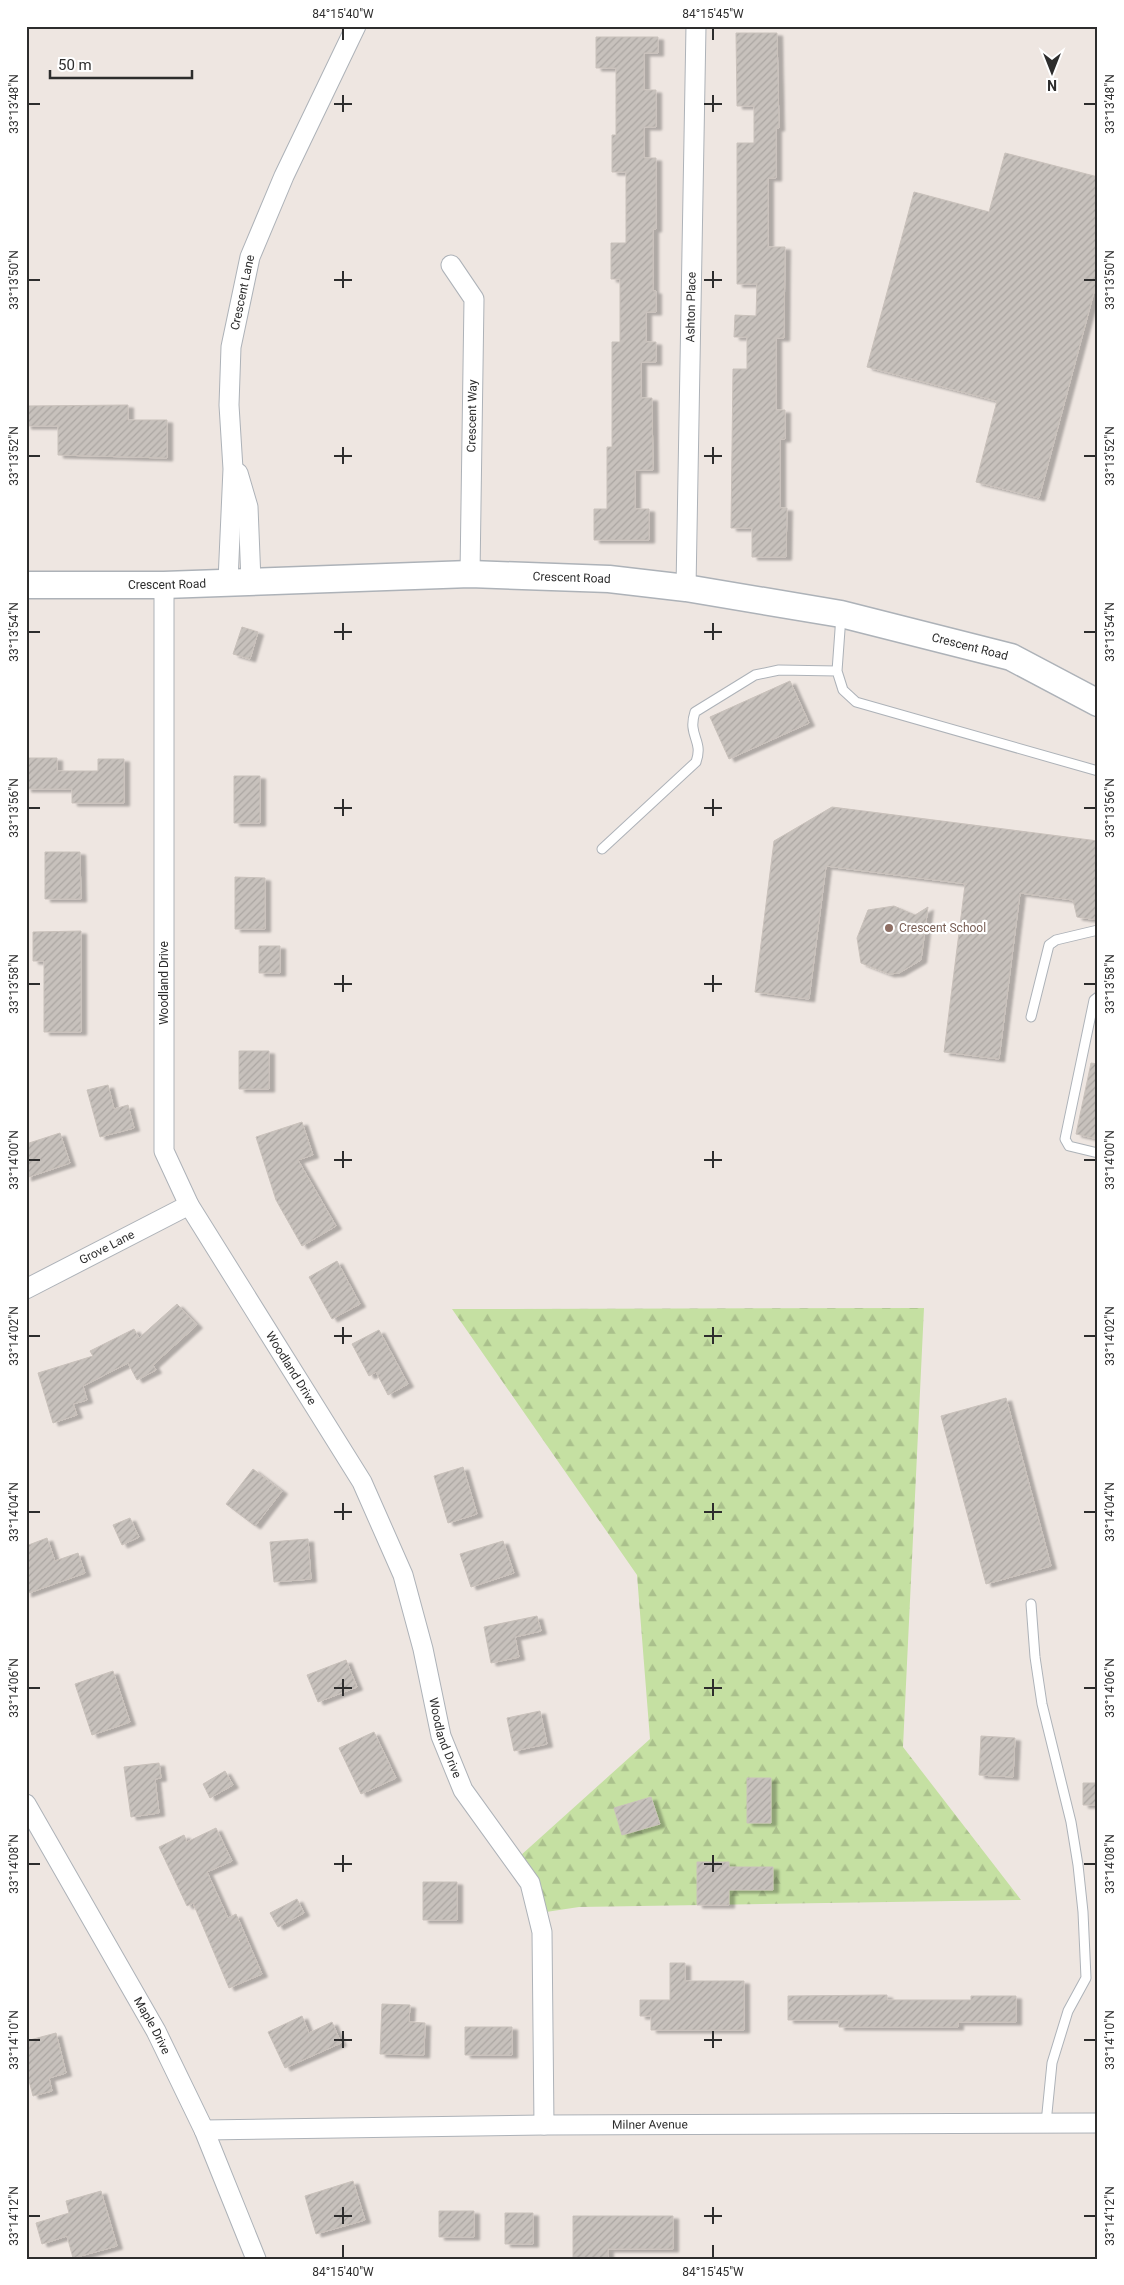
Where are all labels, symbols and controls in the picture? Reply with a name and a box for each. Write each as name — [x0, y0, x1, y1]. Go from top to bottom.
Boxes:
text: 84°15'40"W — [312, 7, 374, 21]
text: 84°15'45"W — [682, 7, 744, 21]
scale bar — [50, 48, 192, 80]
north arrow — [1026, 48, 1076, 98]
text: 50 m — [58, 56, 92, 74]
text: 33°13'48"N — [7, 74, 21, 134]
text: 33°13'48"N — [1103, 74, 1117, 134]
text: N — [1047, 77, 1057, 93]
text: 33°13'50"N — [7, 250, 21, 310]
text: 33°13'50"N — [1103, 250, 1117, 310]
street label: Crescent Lane — [228, 254, 257, 331]
street label: Ashton Place — [683, 272, 699, 342]
street label: Crescent Way — [464, 379, 480, 453]
text: 33°13'52"N — [7, 426, 21, 486]
text: 33°13'52"N — [1103, 426, 1117, 486]
street label: Crescent Road — [532, 569, 611, 586]
street label: Crescent Road — [128, 576, 206, 592]
text: 33°13'54"N — [7, 602, 21, 662]
text: 33°13'54"N — [1103, 602, 1117, 662]
street label: Crescent Road — [930, 630, 1010, 663]
text: 33°13'56"N — [7, 778, 21, 838]
text: 33°13'56"N — [1103, 778, 1117, 838]
place label: Crescent School — [899, 921, 986, 935]
marker: Crescent School — [883, 922, 895, 934]
street label: Woodland Drive — [157, 941, 171, 1025]
text: 33°13'58"N — [7, 954, 21, 1014]
text: 33°13'58"N — [1103, 954, 1117, 1014]
text: 33°14'00"N — [7, 1130, 21, 1190]
text: 33°14'00"N — [1103, 1130, 1117, 1190]
street label: Grove Lane — [77, 1227, 137, 1267]
text: 33°14'02"N — [7, 1306, 21, 1366]
text: 33°14'02"N — [1103, 1306, 1117, 1366]
street label: Woodland Drive — [263, 1329, 319, 1408]
text: 33°14'04"N — [7, 1482, 21, 1542]
text: 33°14'04"N — [1103, 1482, 1117, 1542]
text: 33°14'06"N — [7, 1658, 21, 1718]
text: 33°14'06"N — [1103, 1658, 1117, 1718]
street label: Woodland Drive — [426, 1696, 464, 1780]
text: 33°14'08"N — [7, 1834, 21, 1894]
text: 33°14'08"N — [1103, 1834, 1117, 1894]
street label: Maple Drive — [131, 1994, 173, 2056]
text: 33°14'10"N — [7, 2010, 21, 2070]
text: 33°14'10"N — [1103, 2010, 1117, 2070]
street label: Milner Avenue — [612, 2117, 688, 2132]
text: 33°14'12"N — [7, 2186, 21, 2246]
text: 33°14'12"N — [1103, 2186, 1117, 2246]
text: 84°15'40"W — [312, 2265, 374, 2279]
text: 84°15'45"W — [682, 2265, 744, 2279]

